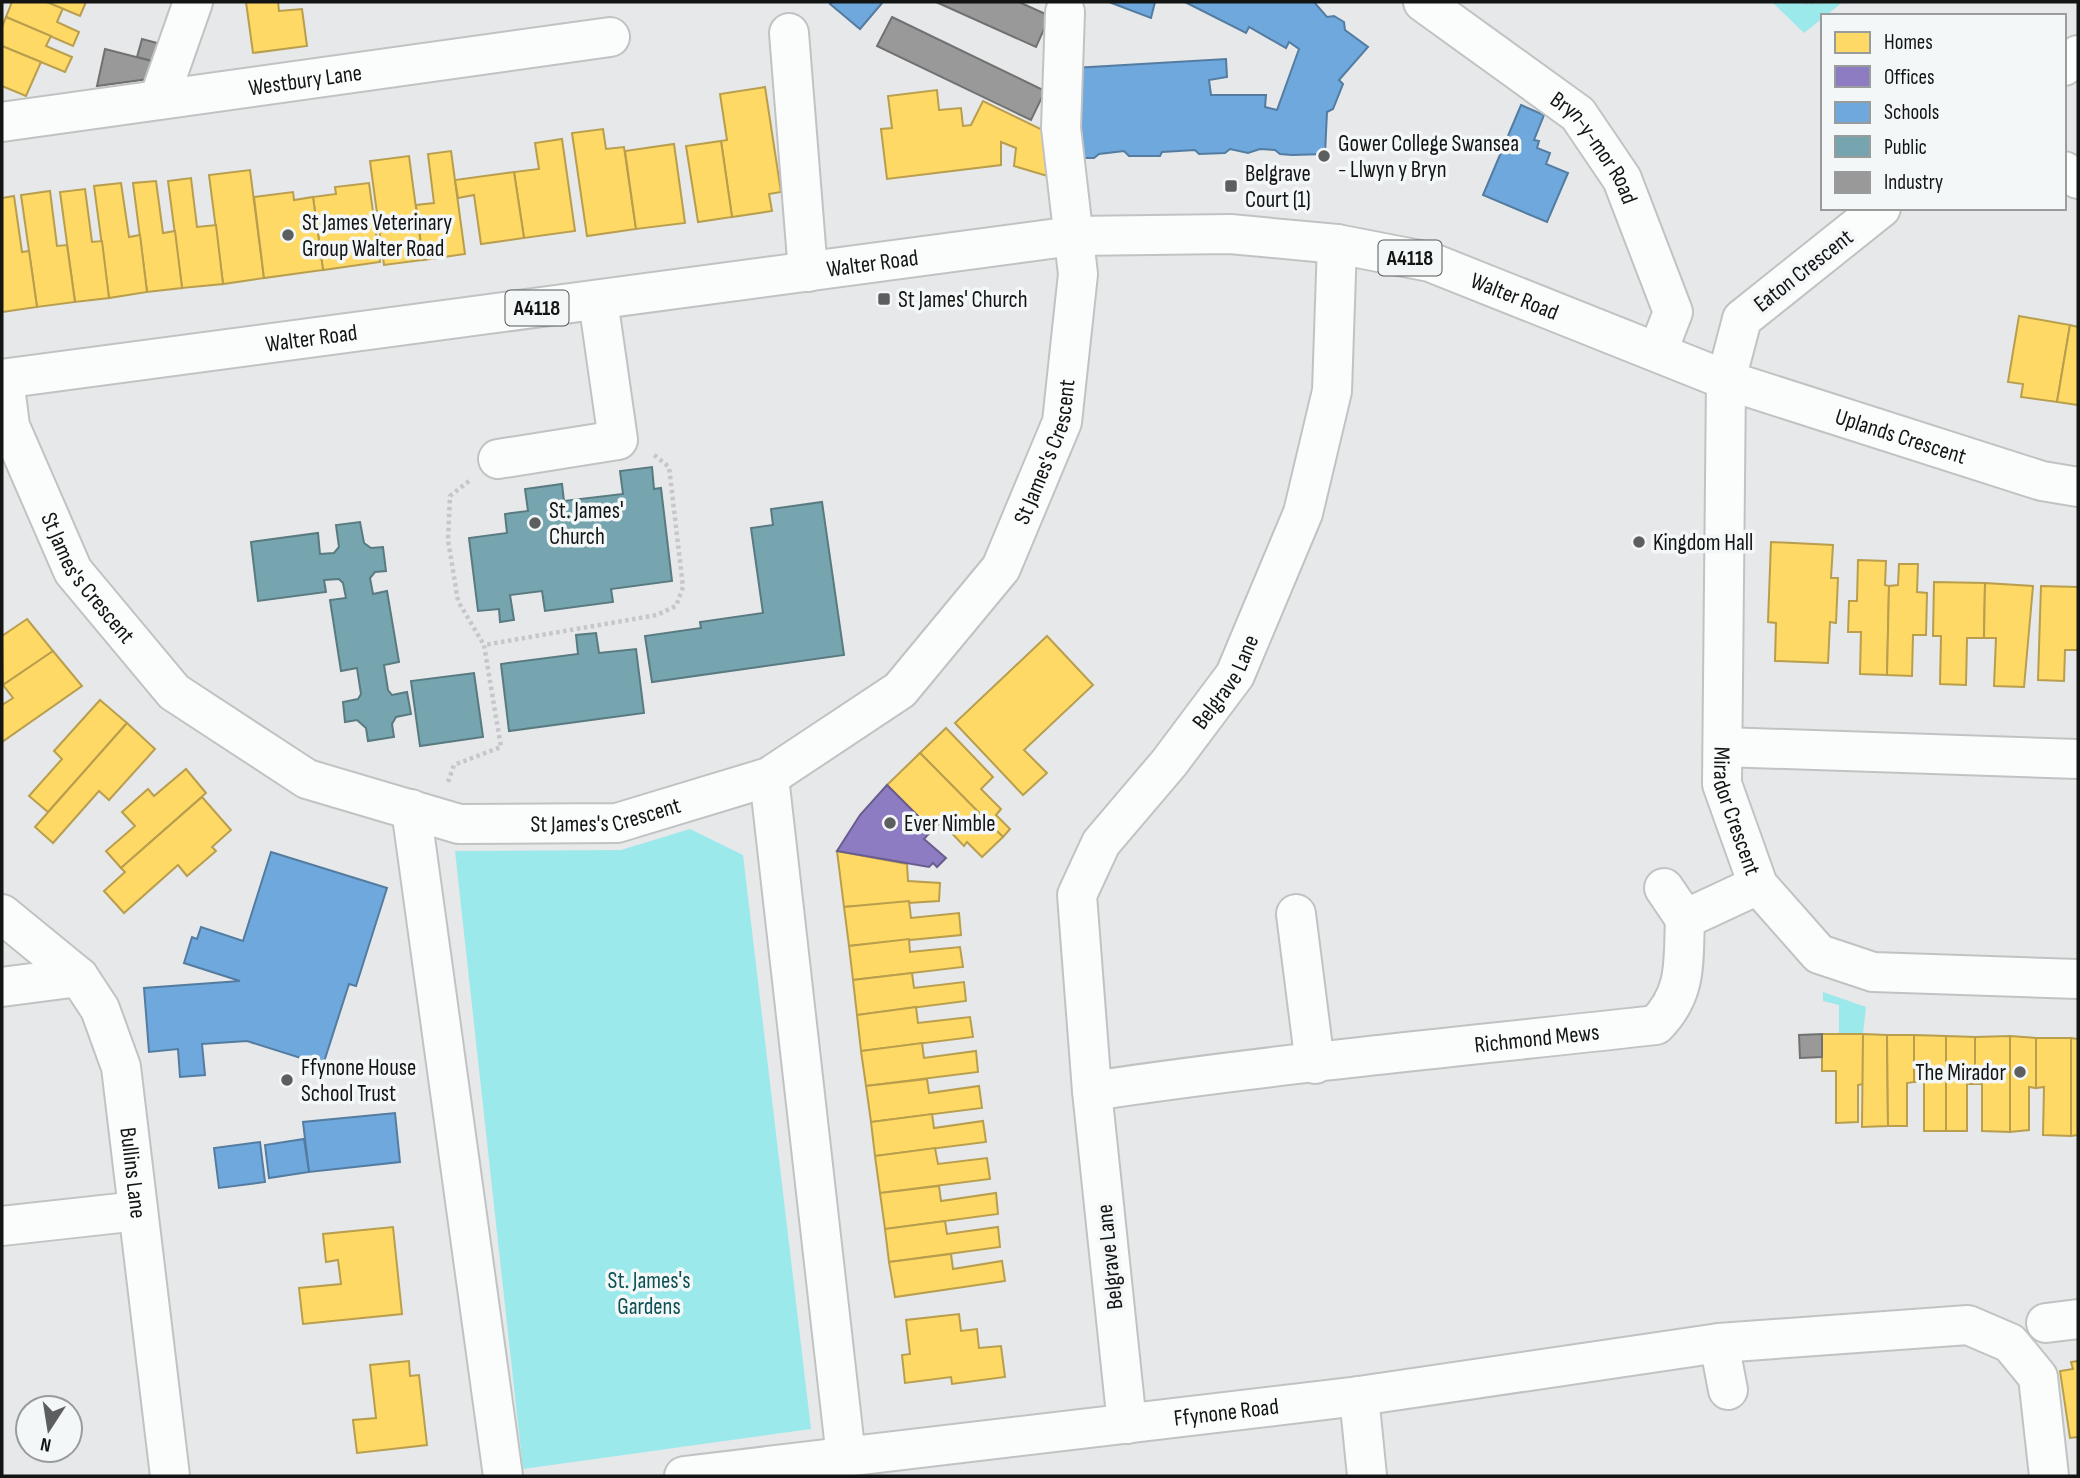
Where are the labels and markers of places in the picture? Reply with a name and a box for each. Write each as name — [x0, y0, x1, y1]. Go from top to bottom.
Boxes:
place label: Gower College Swansea - Llwyn y Bryn — [1338, 130, 1519, 184]
marker: Gower College Swansea - Llwyn y Bryn — [1316, 148, 1332, 164]
place label: Belgrave Court (1) — [1245, 160, 1311, 214]
marker: Belgrave Court (1) — [1223, 178, 1239, 194]
place label: St James Veterinary Group Walter Road — [302, 209, 452, 263]
marker: St James Veterinary Group Walter Road — [280, 227, 296, 243]
place label: St James' Church — [898, 286, 1028, 314]
marker: St James' Church — [876, 291, 892, 307]
place label: St. James' Church — [549, 497, 624, 551]
marker: St. James' Church — [527, 515, 543, 531]
place label: Kingdom Hall — [1653, 529, 1753, 557]
marker: Kingdom Hall — [1631, 534, 1647, 550]
place label: Ever Nimble — [904, 810, 996, 838]
marker: Ever Nimble — [882, 815, 898, 831]
place label: Ffynone House School Trust — [301, 1054, 416, 1108]
place label: The Mirador — [1915, 1059, 2006, 1087]
marker: The Mirador — [2012, 1064, 2028, 1080]
marker: Ffynone House School Trust — [279, 1072, 295, 1088]

